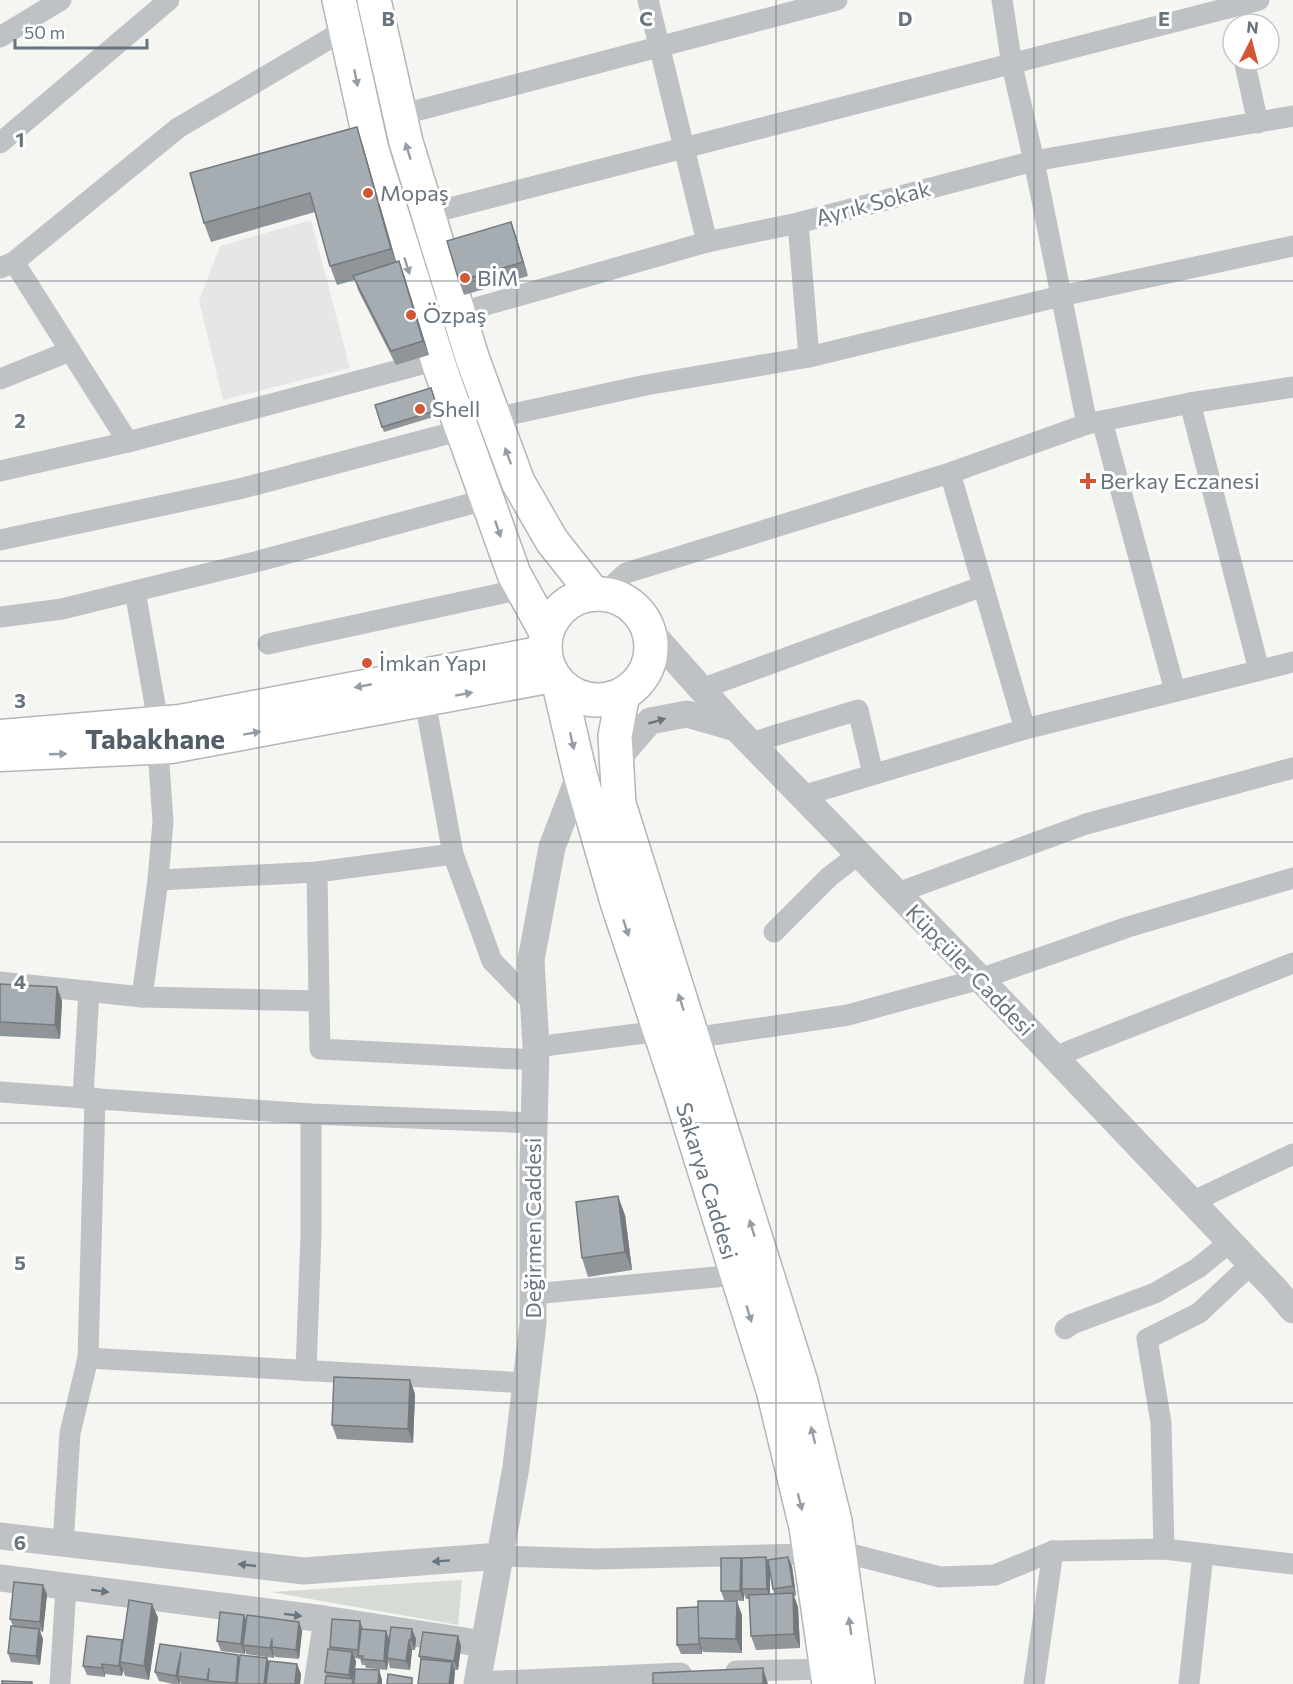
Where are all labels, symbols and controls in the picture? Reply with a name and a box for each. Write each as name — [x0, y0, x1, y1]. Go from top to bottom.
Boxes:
text: B — [381, 6, 395, 30]
text: C — [639, 6, 653, 30]
text: D — [898, 6, 912, 30]
text: E — [1158, 6, 1170, 30]
scale bar — [15, 12, 147, 50]
north arrow — [1221, 12, 1281, 72]
text: N — [1246, 17, 1260, 37]
text: 50 m — [24, 21, 65, 43]
one-way arrow — [352, 68, 362, 87]
text: 1 — [15, 127, 25, 151]
one-way arrow — [403, 142, 412, 160]
street label: Ayrık Sokak — [813, 174, 933, 231]
place label: Mopaş — [380, 179, 449, 206]
marker: Mopaş — [361, 186, 375, 200]
one-way arrow — [403, 257, 412, 275]
place label: BİM — [477, 264, 518, 291]
marker: BİM — [458, 271, 472, 285]
place label: Özpaş — [423, 301, 486, 328]
marker: Özpaş — [404, 308, 418, 322]
place label: Shell — [432, 395, 480, 422]
marker: Shell — [413, 402, 427, 416]
text: 2 — [14, 408, 26, 432]
one-way arrow — [503, 446, 513, 464]
place label: Berkay Eczanesi — [1100, 467, 1260, 494]
marker: Berkay Eczanesi — [1081, 474, 1095, 488]
one-way arrow — [494, 520, 504, 538]
place label: İmkan Yapı — [379, 649, 487, 676]
marker: İmkan Yapı — [360, 656, 374, 670]
one-way arrow — [354, 682, 373, 691]
text: 3 — [14, 688, 26, 712]
one-way arrow — [455, 689, 474, 698]
one-way arrow — [648, 715, 666, 725]
district label: Tabakhane — [85, 721, 225, 755]
one-way arrow — [243, 729, 262, 738]
one-way arrow — [568, 732, 578, 750]
one-way arrow — [49, 749, 68, 758]
street label: Küpçüler Caddesi — [901, 898, 1040, 1041]
one-way arrow — [622, 919, 631, 937]
text: 4 — [14, 969, 26, 993]
one-way arrow — [676, 993, 685, 1011]
street label: Sakarya Caddesi — [671, 1099, 744, 1263]
street label: Değirmen Caddesi — [519, 1137, 546, 1319]
one-way arrow — [747, 1219, 756, 1237]
text: 5 — [14, 1250, 26, 1274]
one-way arrow — [745, 1305, 754, 1323]
one-way arrow — [808, 1426, 818, 1444]
one-way arrow — [796, 1493, 806, 1511]
text: 6 — [14, 1530, 26, 1554]
one-way arrow — [432, 1556, 451, 1566]
one-way arrow — [237, 1560, 256, 1570]
one-way arrow — [90, 1586, 109, 1596]
one-way arrow — [284, 1611, 303, 1620]
one-way arrow — [846, 1616, 855, 1635]

